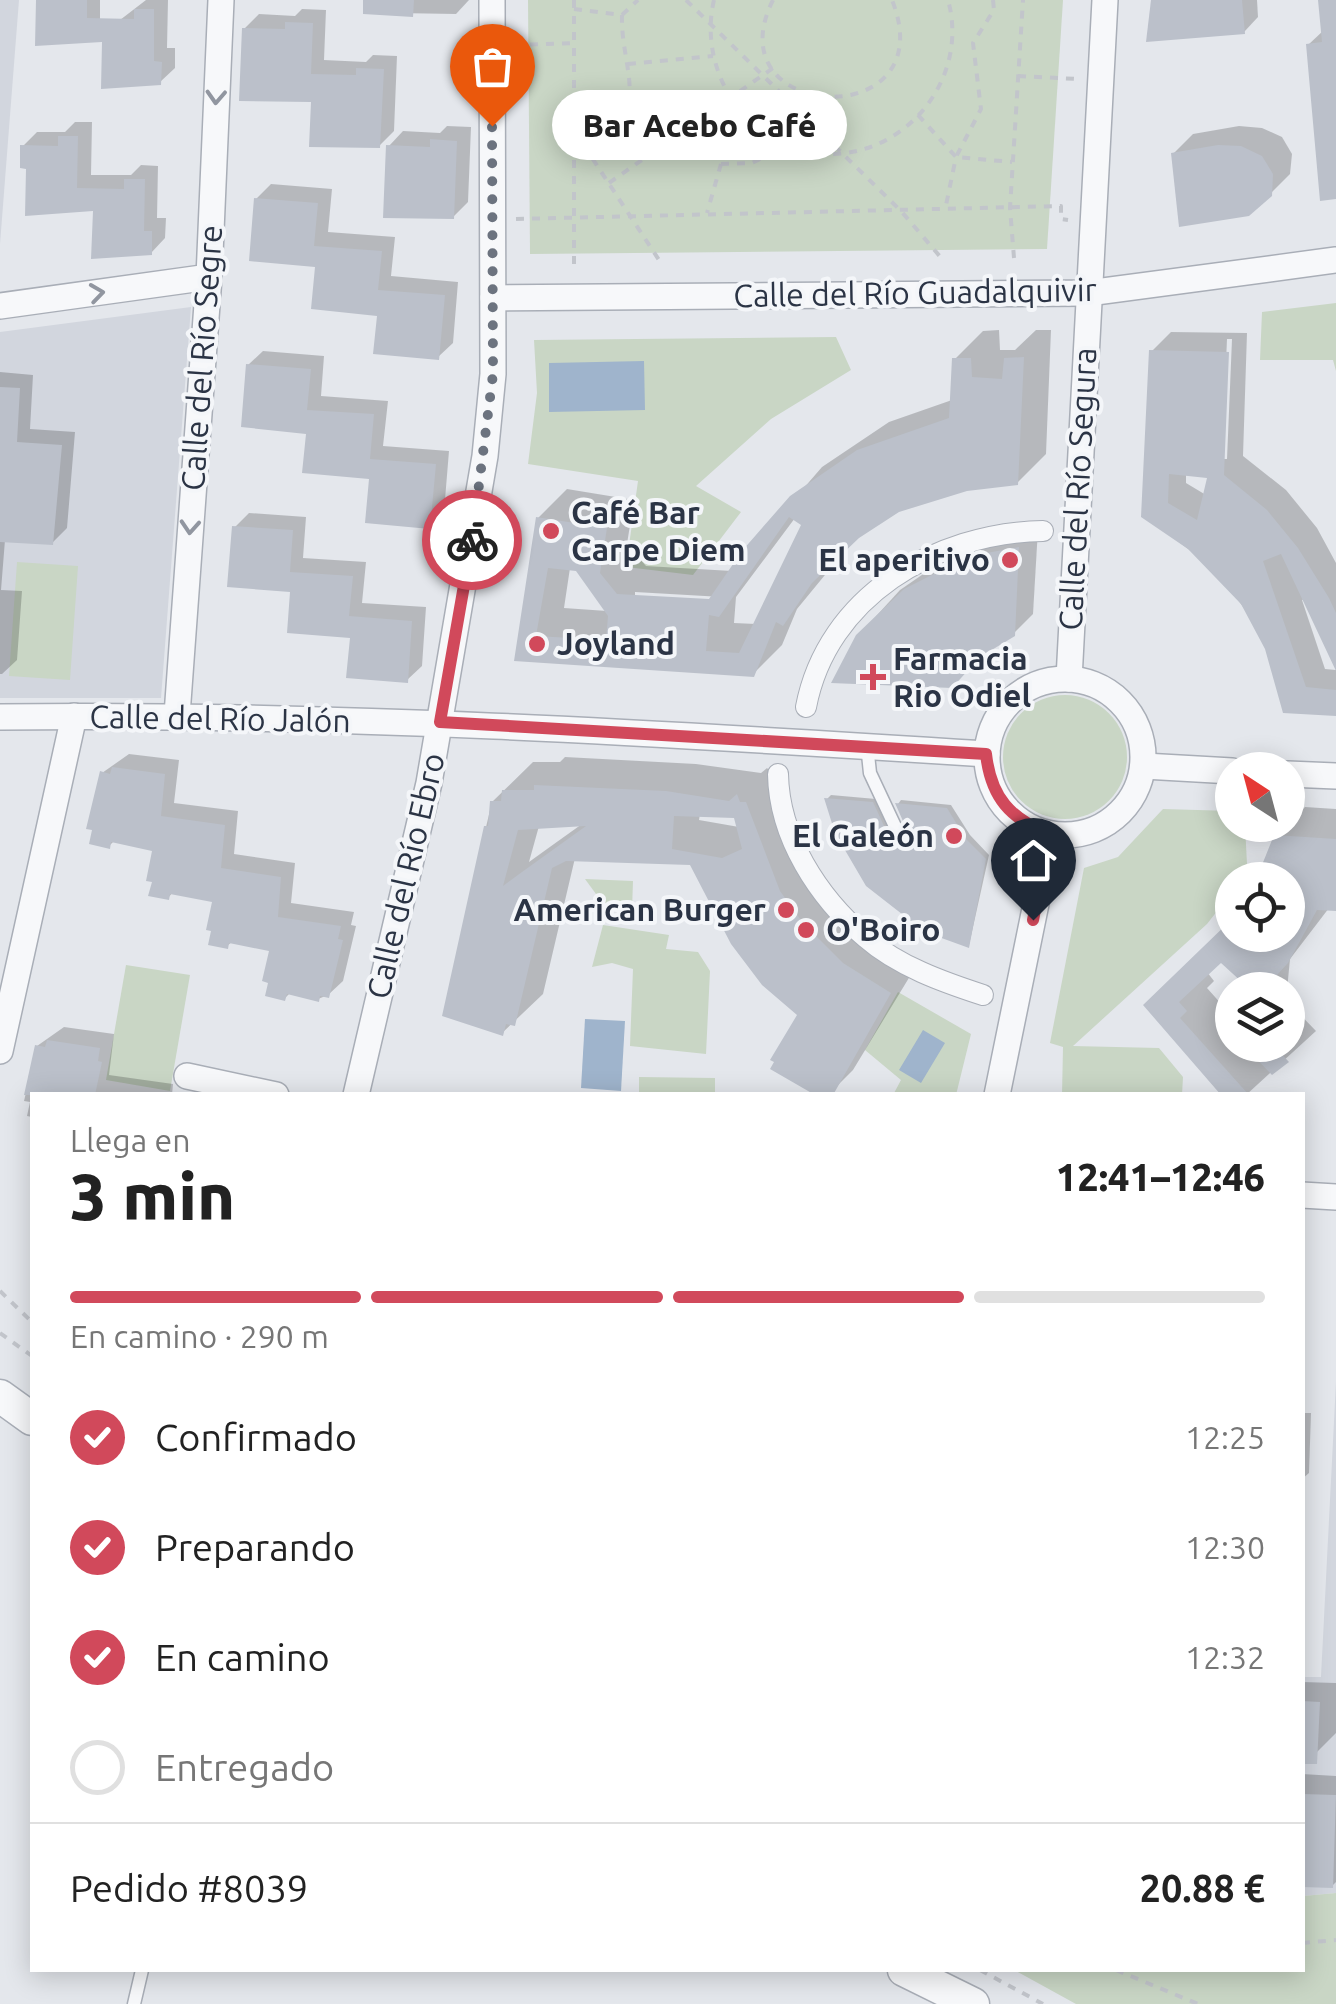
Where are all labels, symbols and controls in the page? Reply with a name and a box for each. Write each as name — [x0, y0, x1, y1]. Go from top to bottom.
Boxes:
pin — [450, 24, 535, 127]
icon: bag — [465, 39, 520, 94]
one-way arrow — [206, 90, 227, 106]
callout: Bar Acebo Café — [552, 91, 847, 161]
text: Bar Acebo Café — [582, 107, 817, 143]
street label: Calle del Río Segre — [174, 224, 228, 492]
street label: Calle del Río Guadalquivir — [733, 271, 1097, 313]
one-way arrow — [88, 283, 105, 304]
street label: Calle del Río Segura — [1052, 346, 1102, 631]
courier — [422, 490, 522, 590]
place label: Café Bar Carpe Diem — [571, 494, 746, 567]
icon: bike — [445, 513, 500, 568]
one-way arrow — [180, 519, 202, 535]
marker: Café Bar Carpe Diem — [540, 520, 562, 542]
place label: El aperitivo — [818, 541, 990, 577]
marker: El aperitivo — [999, 549, 1021, 571]
place label: Joyland — [557, 625, 675, 661]
marker: Joyland — [526, 633, 548, 655]
place label: Farmacia Rio Odiel — [893, 640, 1031, 713]
marker: Farmacia Rio Odiel — [862, 666, 884, 688]
street label: Calle del Río Jalón — [89, 698, 351, 738]
street label: Calle del Río Ebro — [359, 749, 451, 1002]
north arrow — [1215, 752, 1305, 842]
map controls — [1215, 752, 1305, 1062]
place label: El Galeón — [792, 817, 934, 853]
pin — [991, 818, 1076, 921]
marker: El Galeón — [943, 825, 965, 847]
icon: home — [1006, 833, 1061, 888]
button: locate — [1215, 862, 1305, 952]
place label: American Burger — [513, 891, 766, 927]
marker: American Burger — [775, 899, 797, 921]
place label: O'Boiro — [826, 911, 941, 947]
marker: O'Boiro — [795, 919, 817, 941]
button: layers — [1215, 972, 1305, 1062]
text: Llega en — [70, 1122, 190, 1158]
text: 12:41–12:46 — [1056, 1156, 1265, 1198]
text: 3 min — [70, 1159, 235, 1232]
text: En camino · 290 m — [70, 1318, 329, 1354]
icon: check — [70, 1410, 125, 1465]
text: Confirmado — [155, 1416, 357, 1458]
text: 12:25 — [1185, 1419, 1265, 1455]
icon: check — [70, 1520, 125, 1575]
text: Preparando — [155, 1526, 355, 1568]
text: 12:30 — [1185, 1529, 1265, 1565]
icon: check — [70, 1630, 125, 1685]
text: En camino — [155, 1636, 330, 1678]
text: 12:32 — [1185, 1639, 1265, 1675]
text: Entregado — [155, 1746, 334, 1788]
text: Pedido #8039 — [70, 1867, 308, 1909]
text: 20.88 € — [1139, 1867, 1265, 1909]

